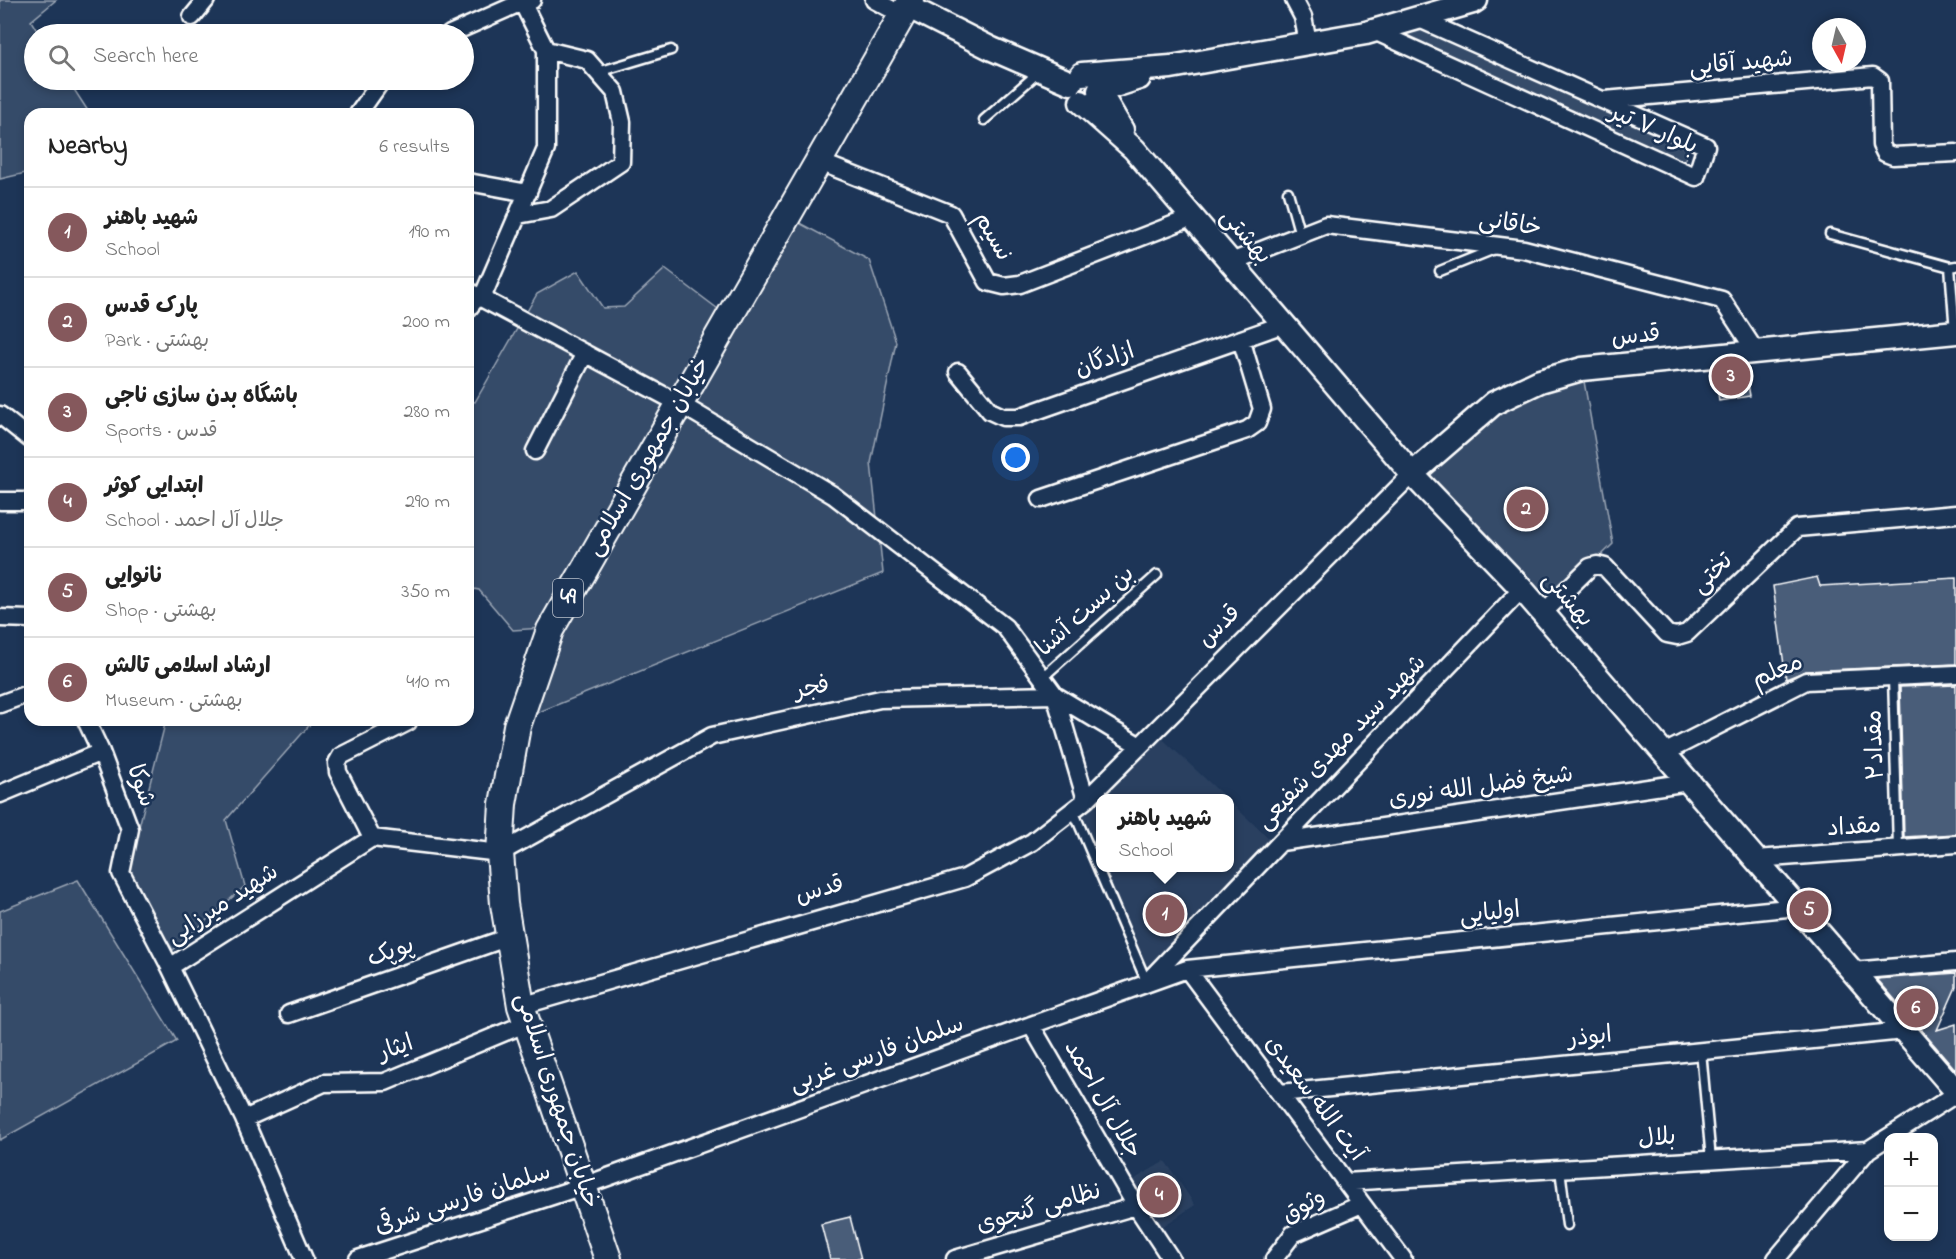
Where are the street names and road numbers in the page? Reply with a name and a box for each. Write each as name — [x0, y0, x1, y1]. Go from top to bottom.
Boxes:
street label: شهید آقایی — [1688, 42, 1794, 86]
street label: بلوار ۷ تیر — [1601, 95, 1703, 164]
street label: بهشتی — [1211, 201, 1279, 273]
street label: خاقانی — [1476, 203, 1544, 247]
street label: نسیم — [964, 206, 1020, 268]
street label: قدس — [1610, 317, 1662, 357]
street label: ازادگان — [1070, 334, 1140, 388]
street label: خیابان جمهوری اسلامی — [578, 351, 720, 563]
street label: تختی — [1684, 545, 1743, 603]
street label: بن بست آشنا — [1029, 558, 1143, 666]
street label: بهشتی — [1533, 564, 1601, 636]
road number: 49 — [553, 579, 583, 617]
street label: قدس — [1190, 597, 1250, 657]
street label: معلم — [1747, 646, 1809, 698]
street label: شهید سید مهدی شفیعی — [1249, 647, 1435, 839]
street label: فجر — [789, 668, 833, 710]
street label: مقداد۲ — [1857, 709, 1895, 781]
street label: شیخ فضل الله نوری — [1386, 758, 1576, 818]
street label: شوکا — [116, 760, 164, 812]
street label: مقداد — [1826, 809, 1882, 847]
street label: شهید میرزایی — [160, 856, 286, 954]
street label: قدس — [792, 867, 848, 915]
street label: اولیایی — [1458, 893, 1522, 935]
street label: پوپک — [363, 929, 419, 977]
street label: خیابان جمهوری اسلامی — [505, 989, 607, 1213]
street label: سلمان فارسی غربی — [785, 1007, 969, 1103]
street label: ابوذر — [1564, 1018, 1614, 1058]
street label: ایثار — [372, 1027, 419, 1072]
street label: آیت الله سعیدی — [1255, 1029, 1374, 1170]
street label: جلال آل احمد — [1054, 1034, 1150, 1166]
street label: بلال — [1637, 1120, 1677, 1158]
street label: سلمان فارسی شرقی — [370, 1155, 556, 1245]
street label: نظامی گنجوی — [972, 1174, 1106, 1244]
street label: وثوق — [1275, 1181, 1333, 1233]

